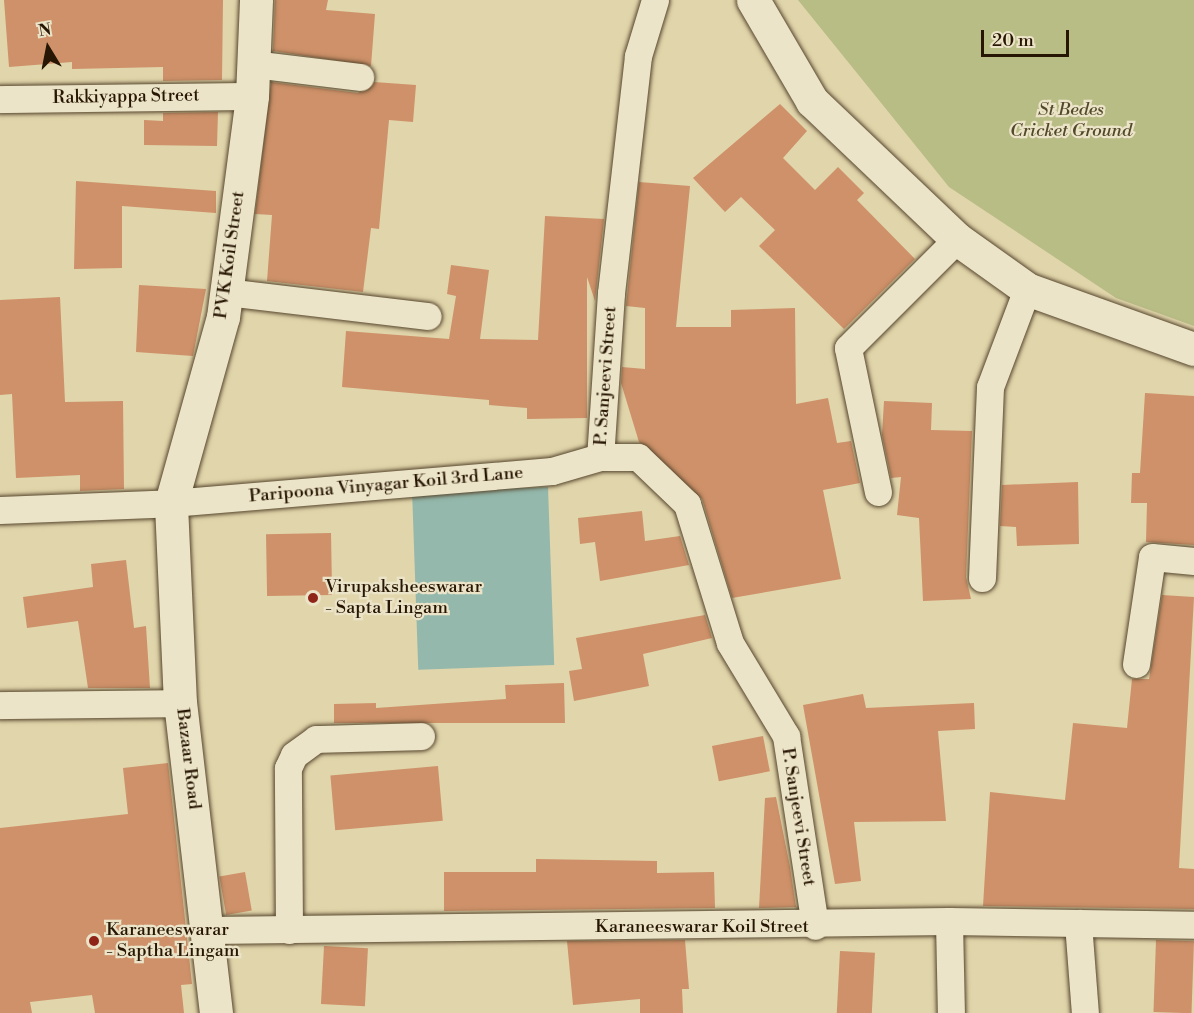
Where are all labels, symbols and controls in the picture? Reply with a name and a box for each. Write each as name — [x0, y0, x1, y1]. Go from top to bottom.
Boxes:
north arrow — [18, 18, 78, 78]
scale bar — [984, 18, 1072, 56]
text: N — [37, 19, 53, 41]
text: 20 m — [992, 29, 1034, 52]
street label: Rakkiyappa Street — [52, 85, 200, 109]
park label: St Bedes Cricket Ground — [1010, 100, 1132, 142]
street label: PVK Koil Street — [210, 190, 250, 320]
street label: P. Sanjeevi Street — [590, 305, 622, 447]
street label: Paripoona Vinyagar Koil 3rd Lane — [248, 462, 524, 508]
place label: Virupaksheeswarar - Sapta Lingam — [325, 577, 482, 620]
marker: Virupaksheeswarar - Sapta Lingam — [306, 591, 320, 605]
street label: Bazaar Road — [171, 707, 205, 811]
street label: P. Sanjeevi Street — [776, 746, 820, 888]
street label: Karaneeswarar Koil Street — [595, 916, 809, 938]
place label: Karaneeswarar - Saptha Lingam — [106, 920, 240, 962]
marker: Karaneeswarar - Saptha Lingam — [87, 934, 101, 948]

